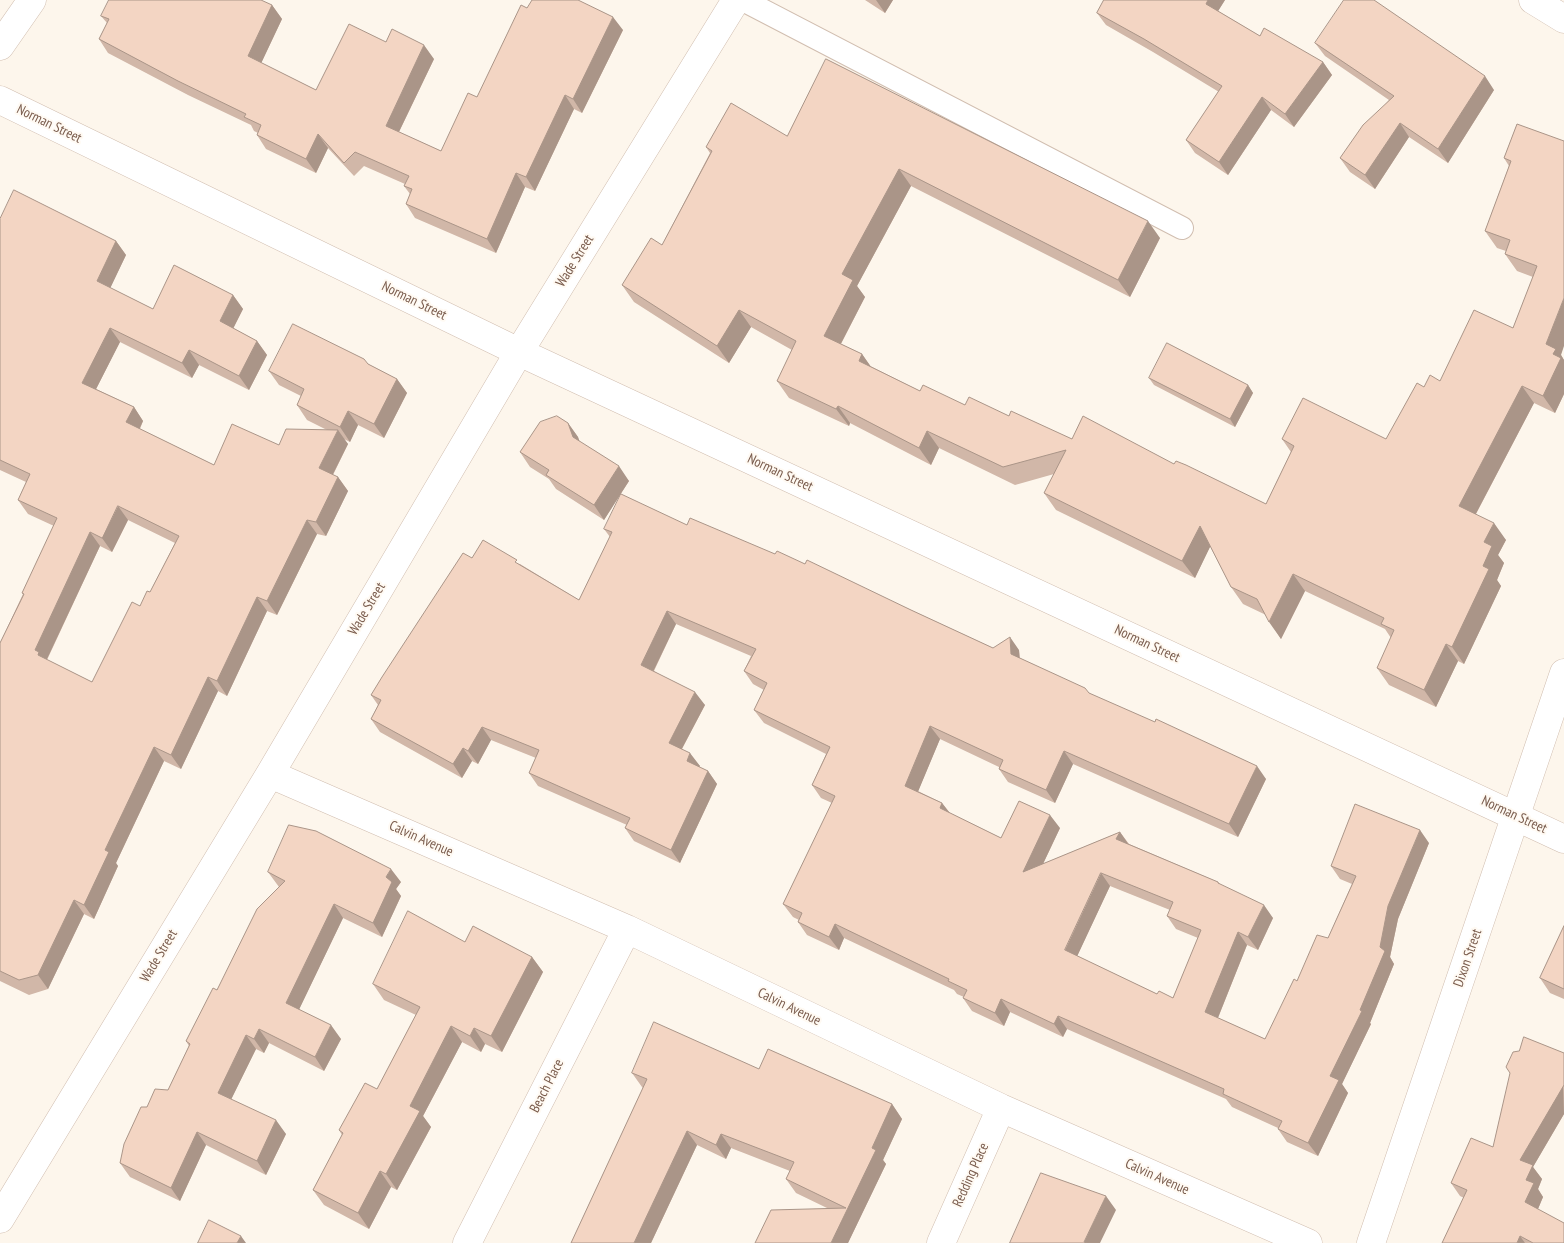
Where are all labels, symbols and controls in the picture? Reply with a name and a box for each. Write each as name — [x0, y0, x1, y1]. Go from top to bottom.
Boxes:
street label: Norman Street — [14, 101, 84, 147]
street label: Wade Street — [552, 232, 598, 290]
street label: Norman Street — [379, 278, 449, 324]
street label: Norman Street — [745, 451, 815, 495]
street label: Wade Street — [345, 580, 389, 638]
street label: Norman Street — [1112, 622, 1182, 666]
street label: Norman Street — [1479, 793, 1549, 837]
street label: Calvin Avenue — [386, 817, 456, 861]
street label: Wade Street — [137, 927, 181, 985]
street label: Dixon Street — [1450, 927, 1486, 989]
street label: Calvin Avenue — [755, 985, 823, 1029]
street label: Beach Place — [526, 1056, 568, 1116]
street label: Redding Place — [950, 1141, 992, 1209]
street label: Calvin Avenue — [1122, 1155, 1192, 1199]

